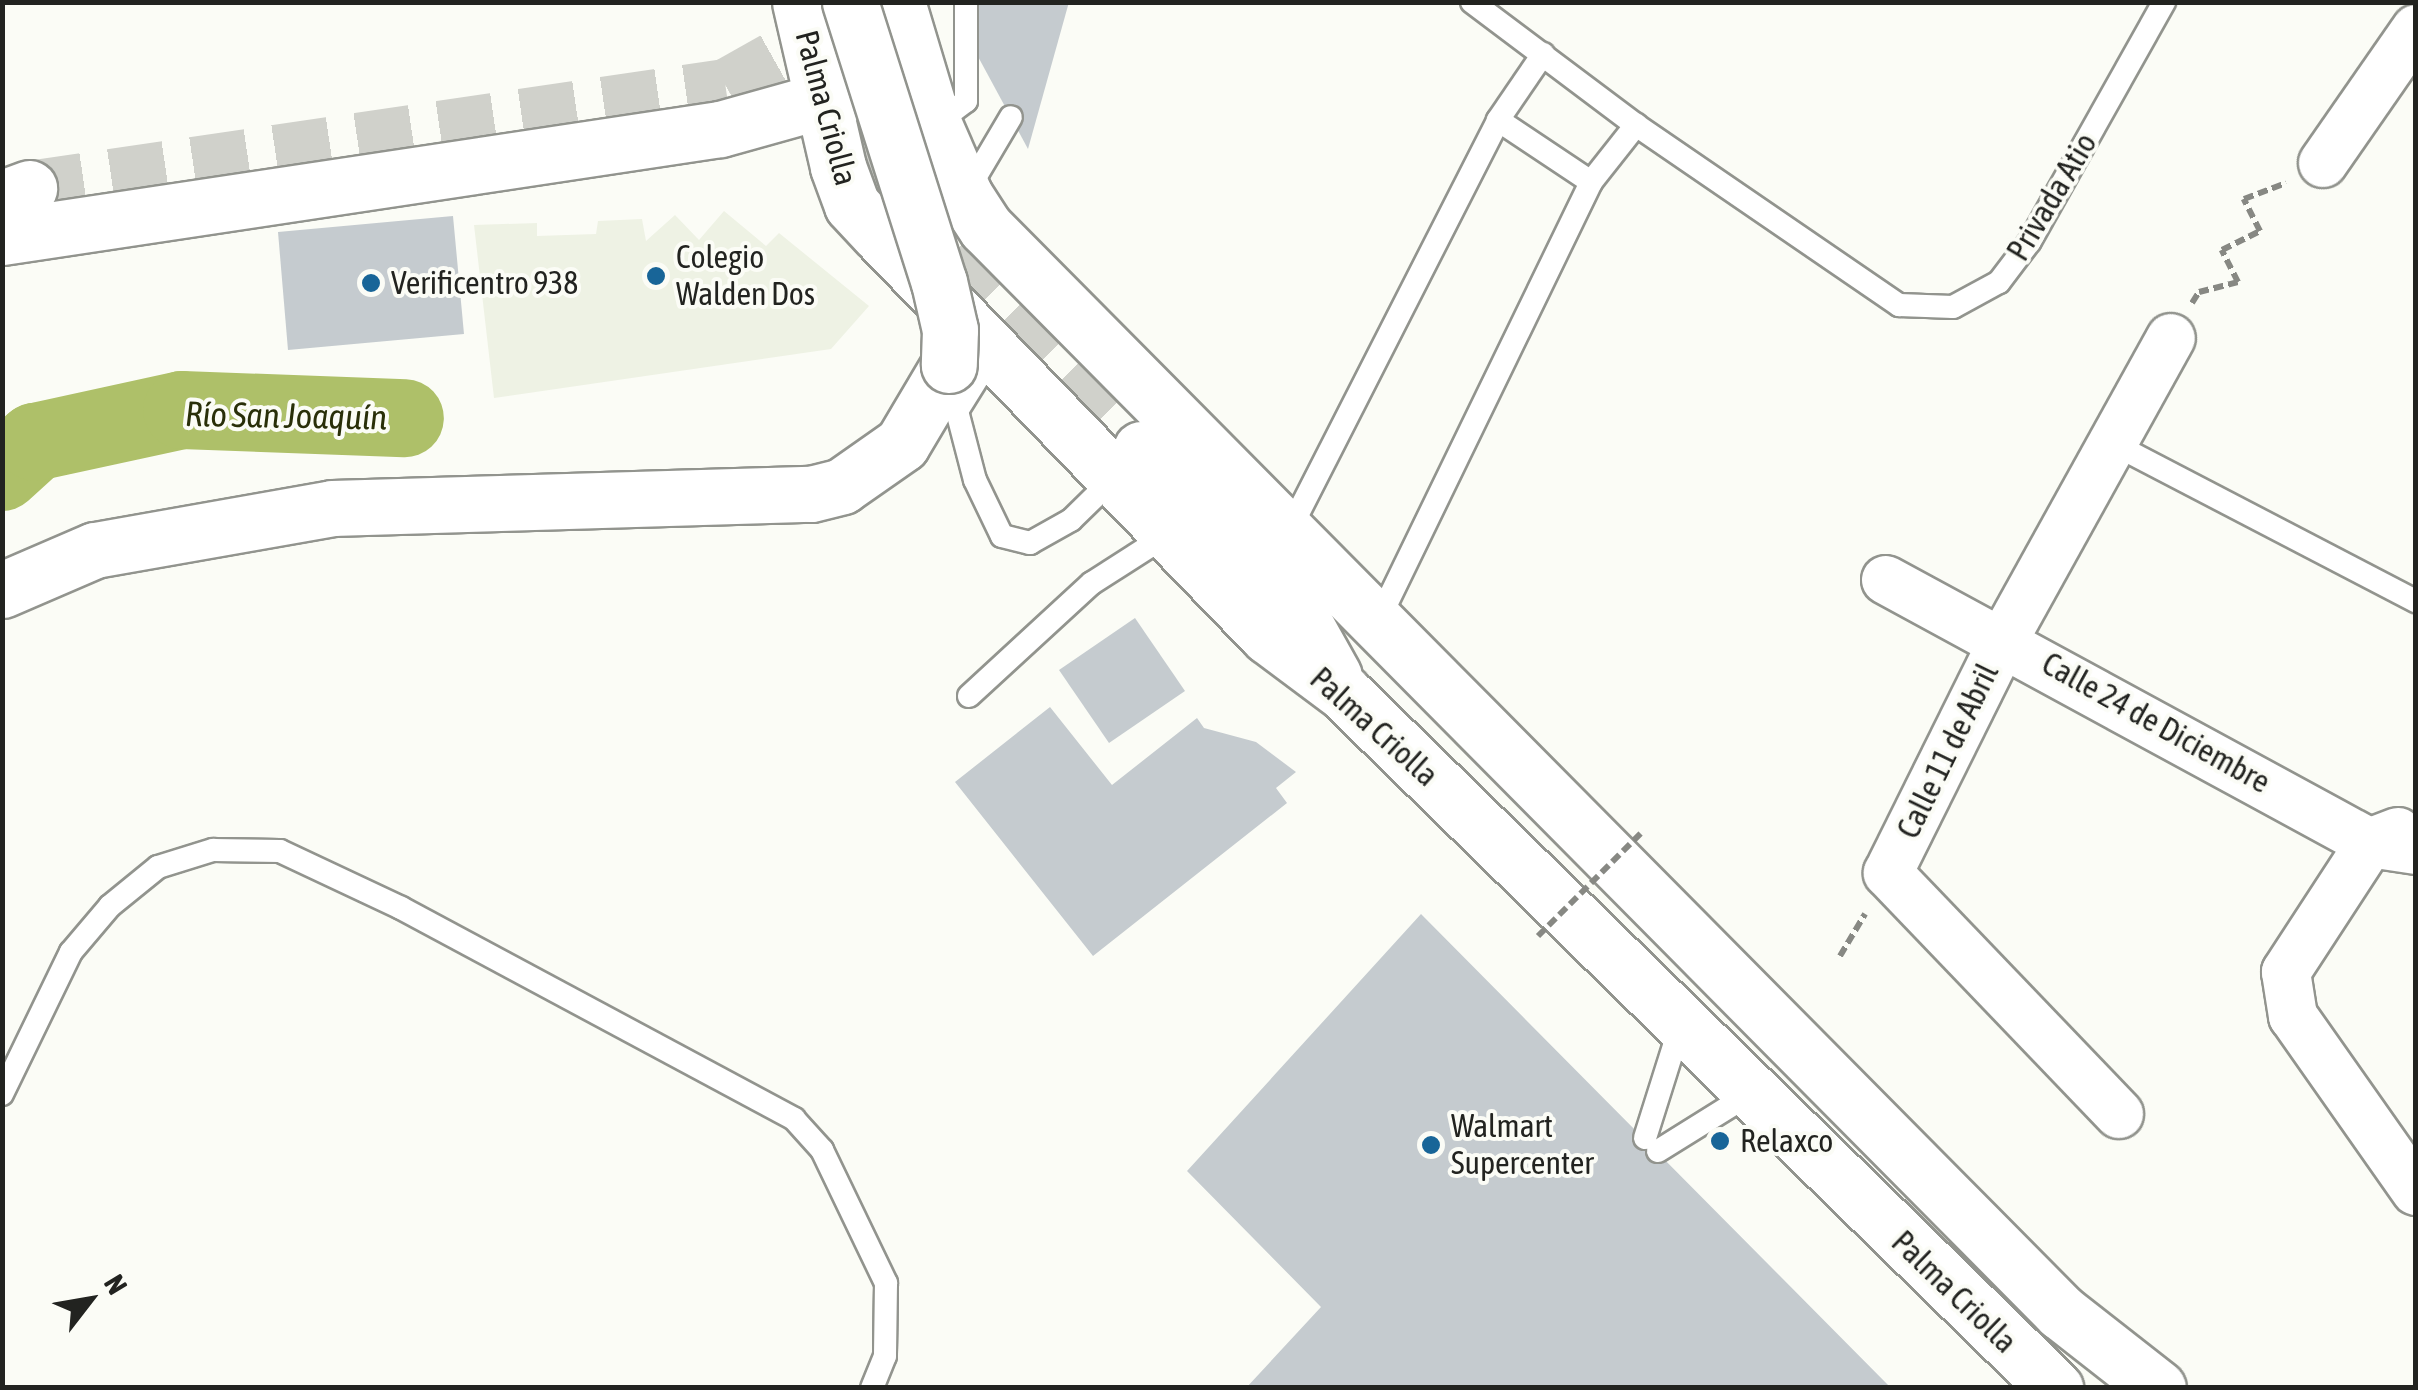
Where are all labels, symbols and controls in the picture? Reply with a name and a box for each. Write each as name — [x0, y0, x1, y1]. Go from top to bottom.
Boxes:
street label: Palma Criolla — [787, 26, 865, 190]
street label: Privada Atio — [1999, 126, 2105, 268]
place label: Colegio Walden Dos — [676, 239, 815, 314]
place label: Verificentro 938 — [391, 264, 578, 302]
marker: Colegio Walden Dos — [645, 265, 667, 287]
marker: Verificentro 938 — [360, 272, 382, 294]
water label: Río San Joaquín — [185, 392, 387, 438]
street label: Calle 24 de Diciembre — [2035, 645, 2277, 801]
street label: Calle 11 de Abril — [1889, 657, 2007, 845]
street label: Palma Criolla — [1302, 660, 1446, 794]
place label: Walmart Supercenter — [1451, 1108, 1594, 1183]
place label: Relaxco — [1740, 1122, 1833, 1160]
marker: Relaxco — [1709, 1130, 1731, 1152]
marker: Walmart Supercenter — [1420, 1134, 1442, 1156]
street label: Palma Criolla — [1884, 1223, 2024, 1361]
north arrow — [40, 1250, 140, 1350]
text: N — [98, 1269, 134, 1300]

